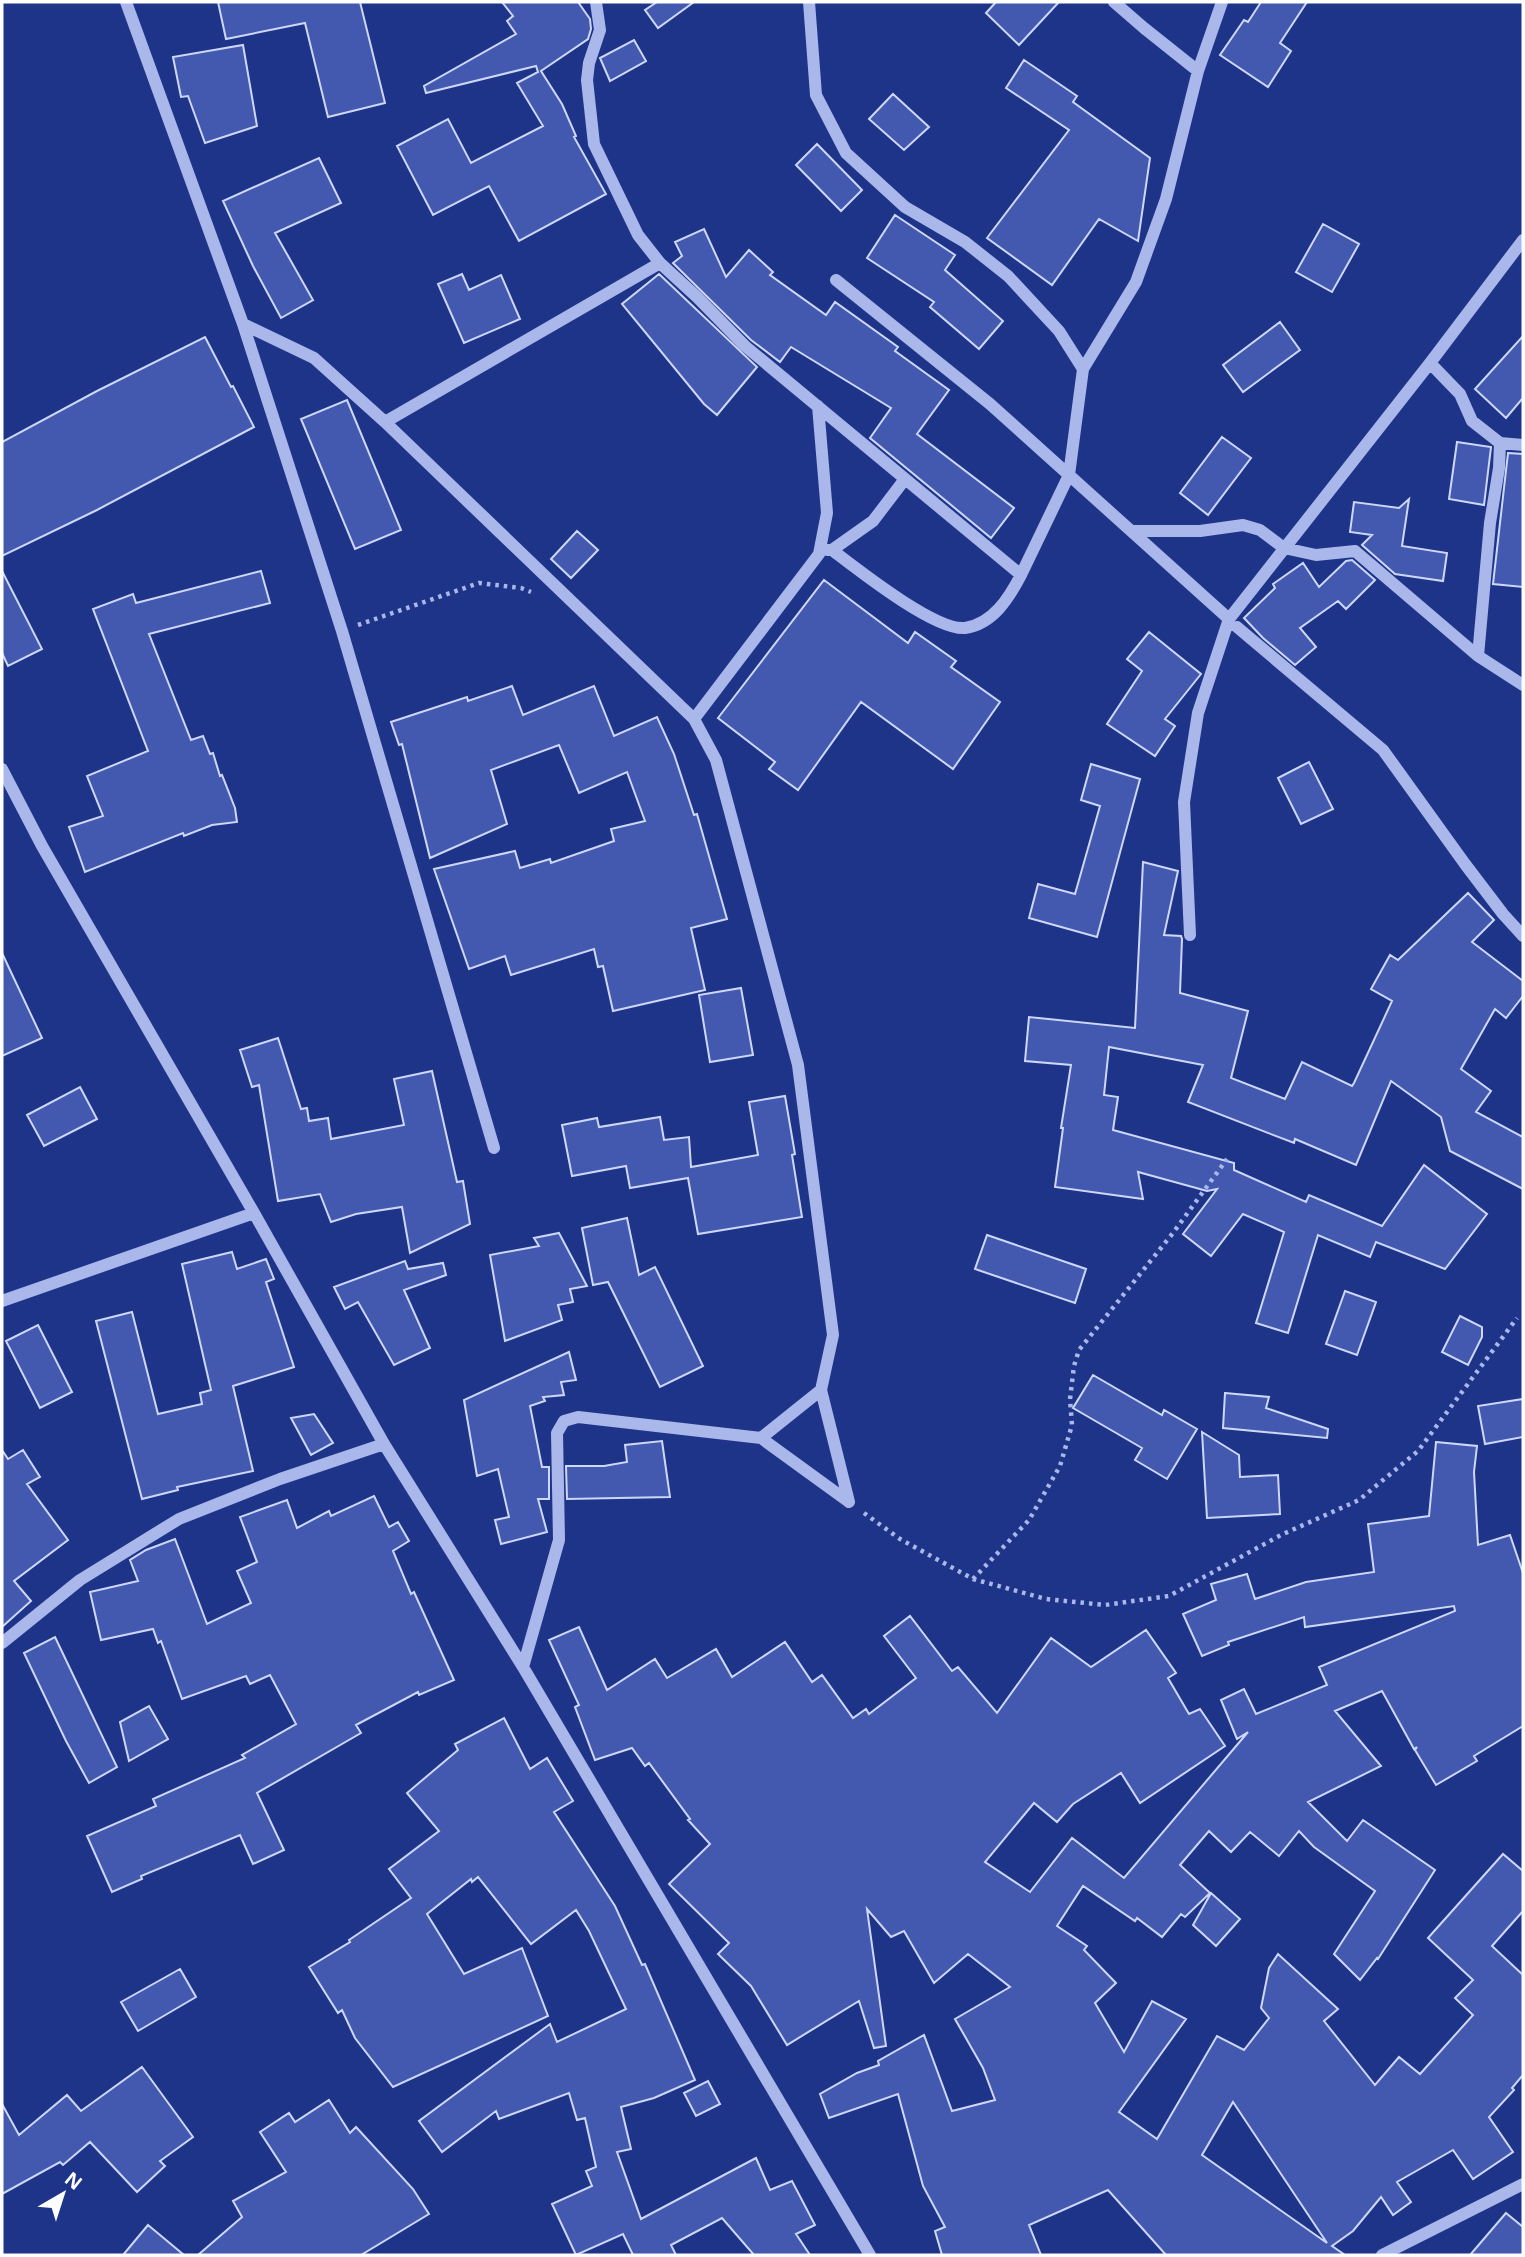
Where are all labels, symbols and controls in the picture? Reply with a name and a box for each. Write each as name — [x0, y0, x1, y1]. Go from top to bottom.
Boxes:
north arrow — [28, 2159, 98, 2229]
text: N — [60, 2166, 88, 2196]

